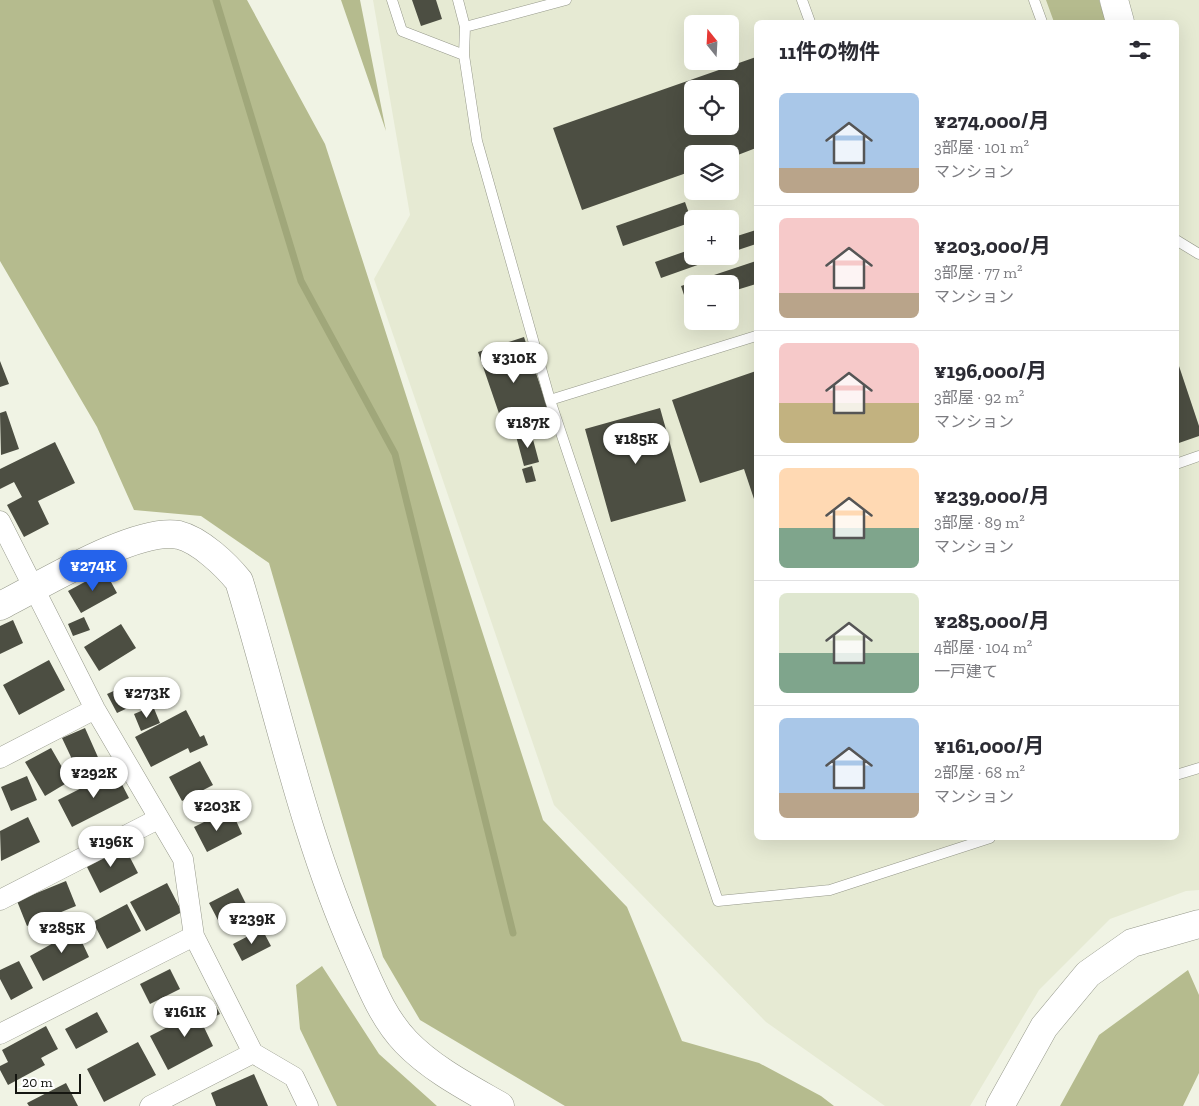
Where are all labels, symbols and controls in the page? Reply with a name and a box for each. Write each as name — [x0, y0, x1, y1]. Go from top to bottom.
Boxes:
north arrow — [684, 15, 739, 70]
map controls — [684, 15, 739, 330]
icon: filters — [1126, 36, 1154, 64]
text: 11件の物件 — [779, 39, 880, 64]
button: locate — [684, 80, 739, 135]
text: ¥274,000/月 — [934, 108, 1049, 133]
icon: home — [819, 113, 879, 173]
text: 3部屋 · 101 m² — [934, 138, 1029, 157]
button: layers — [684, 145, 739, 200]
text: マンション — [934, 162, 1014, 181]
button: + — [684, 210, 739, 265]
text: ¥203,000/月 — [934, 233, 1051, 258]
icon: home — [819, 238, 879, 298]
text: 3部屋 · 77 m² — [934, 263, 1023, 282]
button: − — [684, 275, 739, 330]
text: マンション — [934, 287, 1014, 306]
pin: ¥310K — [479, 342, 549, 384]
text: ¥310K — [492, 348, 536, 367]
text: ¥196,000/月 — [934, 358, 1047, 383]
icon: home — [819, 363, 879, 423]
text: 3部屋 · 92 m² — [934, 388, 1024, 407]
pin: ¥187K — [493, 406, 563, 449]
text: マンション — [934, 412, 1014, 431]
text: ¥187K — [506, 413, 550, 432]
pin: ¥185K — [601, 422, 671, 465]
text: ¥185K — [614, 429, 658, 448]
text: ¥239,000/月 — [934, 483, 1050, 508]
icon: home — [819, 488, 879, 548]
text: 3部屋 · 89 m² — [934, 513, 1025, 532]
text: マンション — [934, 537, 1014, 556]
pin: ¥274K — [58, 550, 128, 592]
text: ¥274K — [70, 556, 116, 575]
text: ¥285,000/月 — [934, 608, 1050, 633]
icon: home — [819, 613, 879, 673]
text: 4部屋 · 104 m² — [934, 638, 1032, 657]
text: 一戸建て — [934, 662, 998, 681]
pin: ¥273K — [112, 676, 182, 719]
text: ¥273K — [124, 683, 170, 702]
text: ¥161,000/月 — [934, 733, 1044, 758]
icon: home — [819, 738, 879, 798]
pin: ¥292K — [59, 756, 129, 799]
text: ¥292K — [71, 763, 117, 782]
text: 2部屋 · 68 m² — [934, 763, 1025, 782]
text: マンション — [934, 787, 1014, 806]
pin: ¥203K — [182, 790, 252, 832]
text: ¥203K — [194, 796, 240, 815]
pin: ¥196K — [76, 826, 146, 868]
text: ¥196K — [89, 832, 133, 851]
pin: ¥239K — [217, 902, 287, 945]
text: ¥239K — [229, 909, 275, 928]
pin: ¥285K — [27, 912, 97, 954]
text: ¥285K — [39, 918, 85, 937]
pin: ¥161K — [150, 996, 220, 1038]
text: ¥161K — [164, 1002, 206, 1021]
scale bar — [15, 1071, 81, 1094]
text: 20 m — [22, 1074, 53, 1091]

